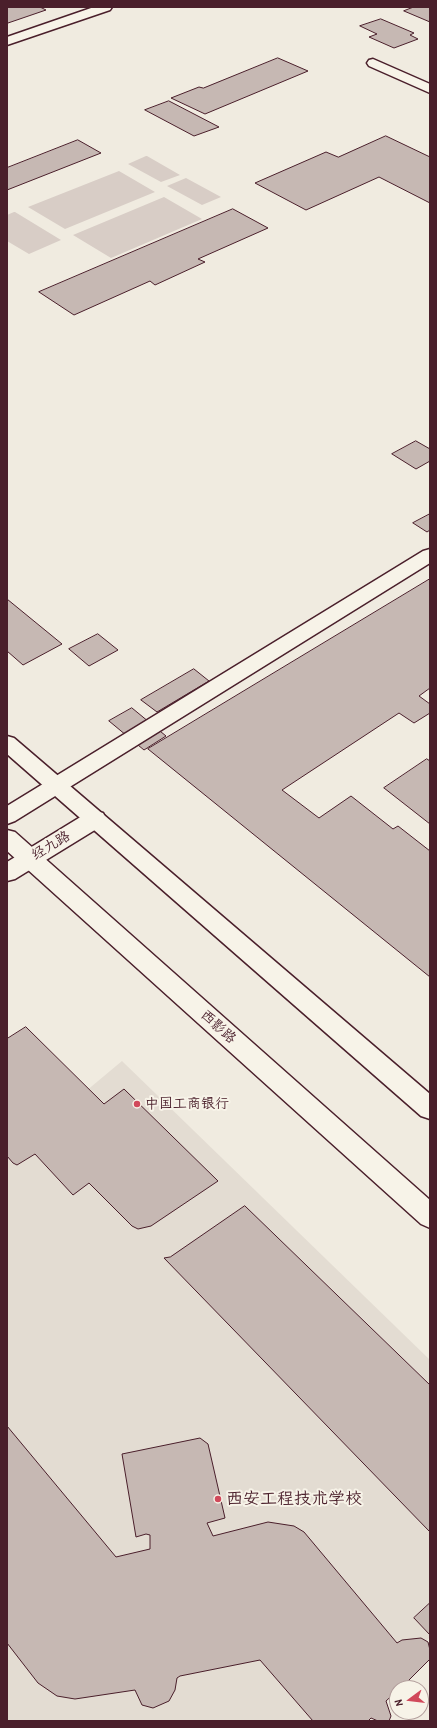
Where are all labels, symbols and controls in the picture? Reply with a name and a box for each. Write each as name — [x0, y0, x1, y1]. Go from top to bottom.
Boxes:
street label: 经九路 — [29, 828, 73, 864]
street label: 西影路 — [197, 1007, 239, 1047]
place label: 中国工商银行 — [145, 1096, 229, 1112]
marker: 中国工商银行 — [132, 1099, 142, 1109]
place label: 西安工程技术学校 — [226, 1489, 362, 1509]
marker: 西安工程技术学校 — [213, 1494, 223, 1504]
north arrow — [389, 1680, 429, 1720]
text: N — [391, 1698, 406, 1707]

